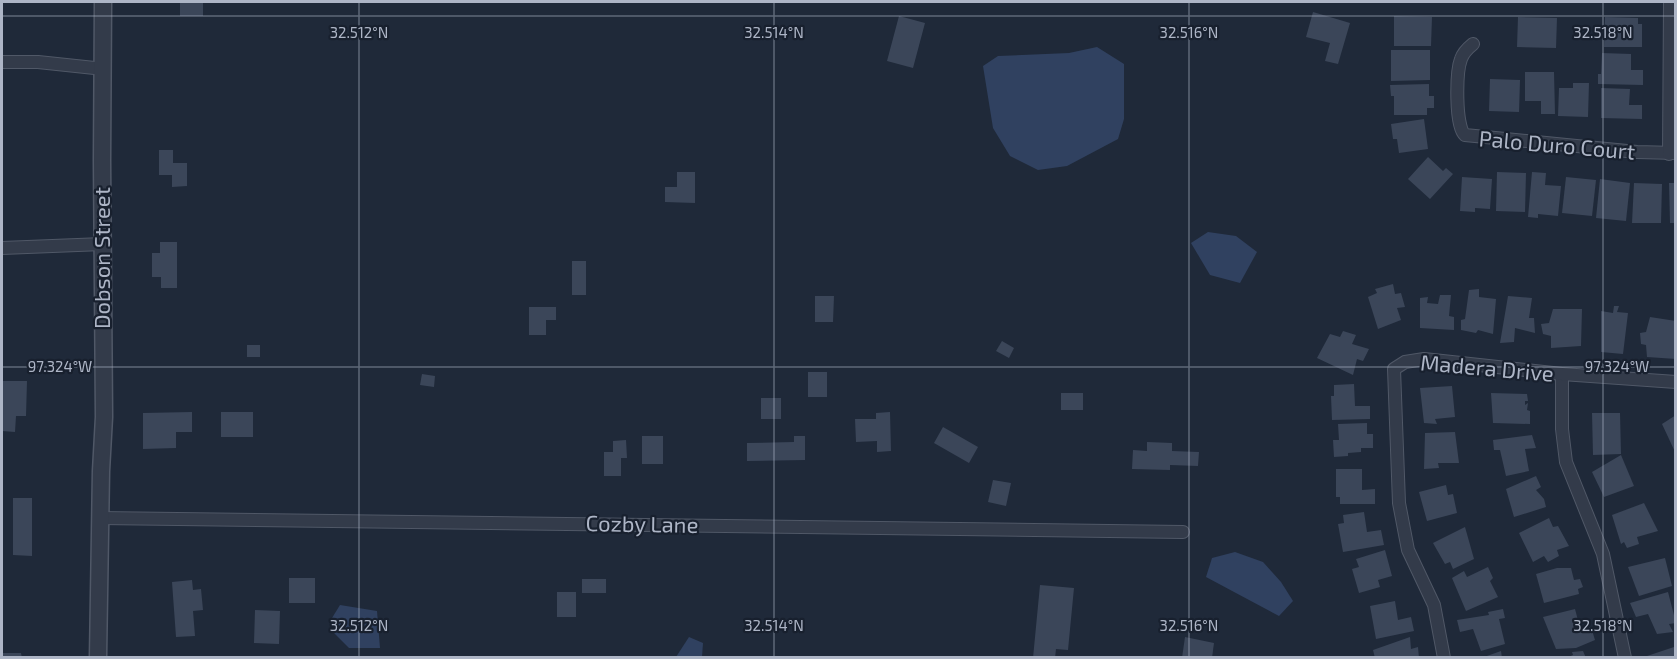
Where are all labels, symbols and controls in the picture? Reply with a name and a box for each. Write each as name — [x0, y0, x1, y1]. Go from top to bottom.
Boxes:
text: 32.512°N — [330, 23, 388, 41]
text: 32.514°N — [744, 23, 804, 41]
text: 32.516°N — [1160, 23, 1218, 41]
text: 32.518°N — [1573, 23, 1633, 41]
street label: Palo Duro Court — [1478, 124, 1636, 164]
street label: Dobson Street — [88, 187, 114, 329]
street label: Madera Drive — [1419, 348, 1555, 386]
text: 97.324°W — [28, 357, 92, 375]
text: 97.324°W — [1585, 357, 1649, 375]
street label: Cozby Lane — [585, 509, 699, 537]
text: 32.512°N — [330, 616, 388, 634]
text: 32.514°N — [744, 616, 804, 634]
text: 32.516°N — [1160, 616, 1218, 634]
text: 32.518°N — [1573, 616, 1633, 634]

